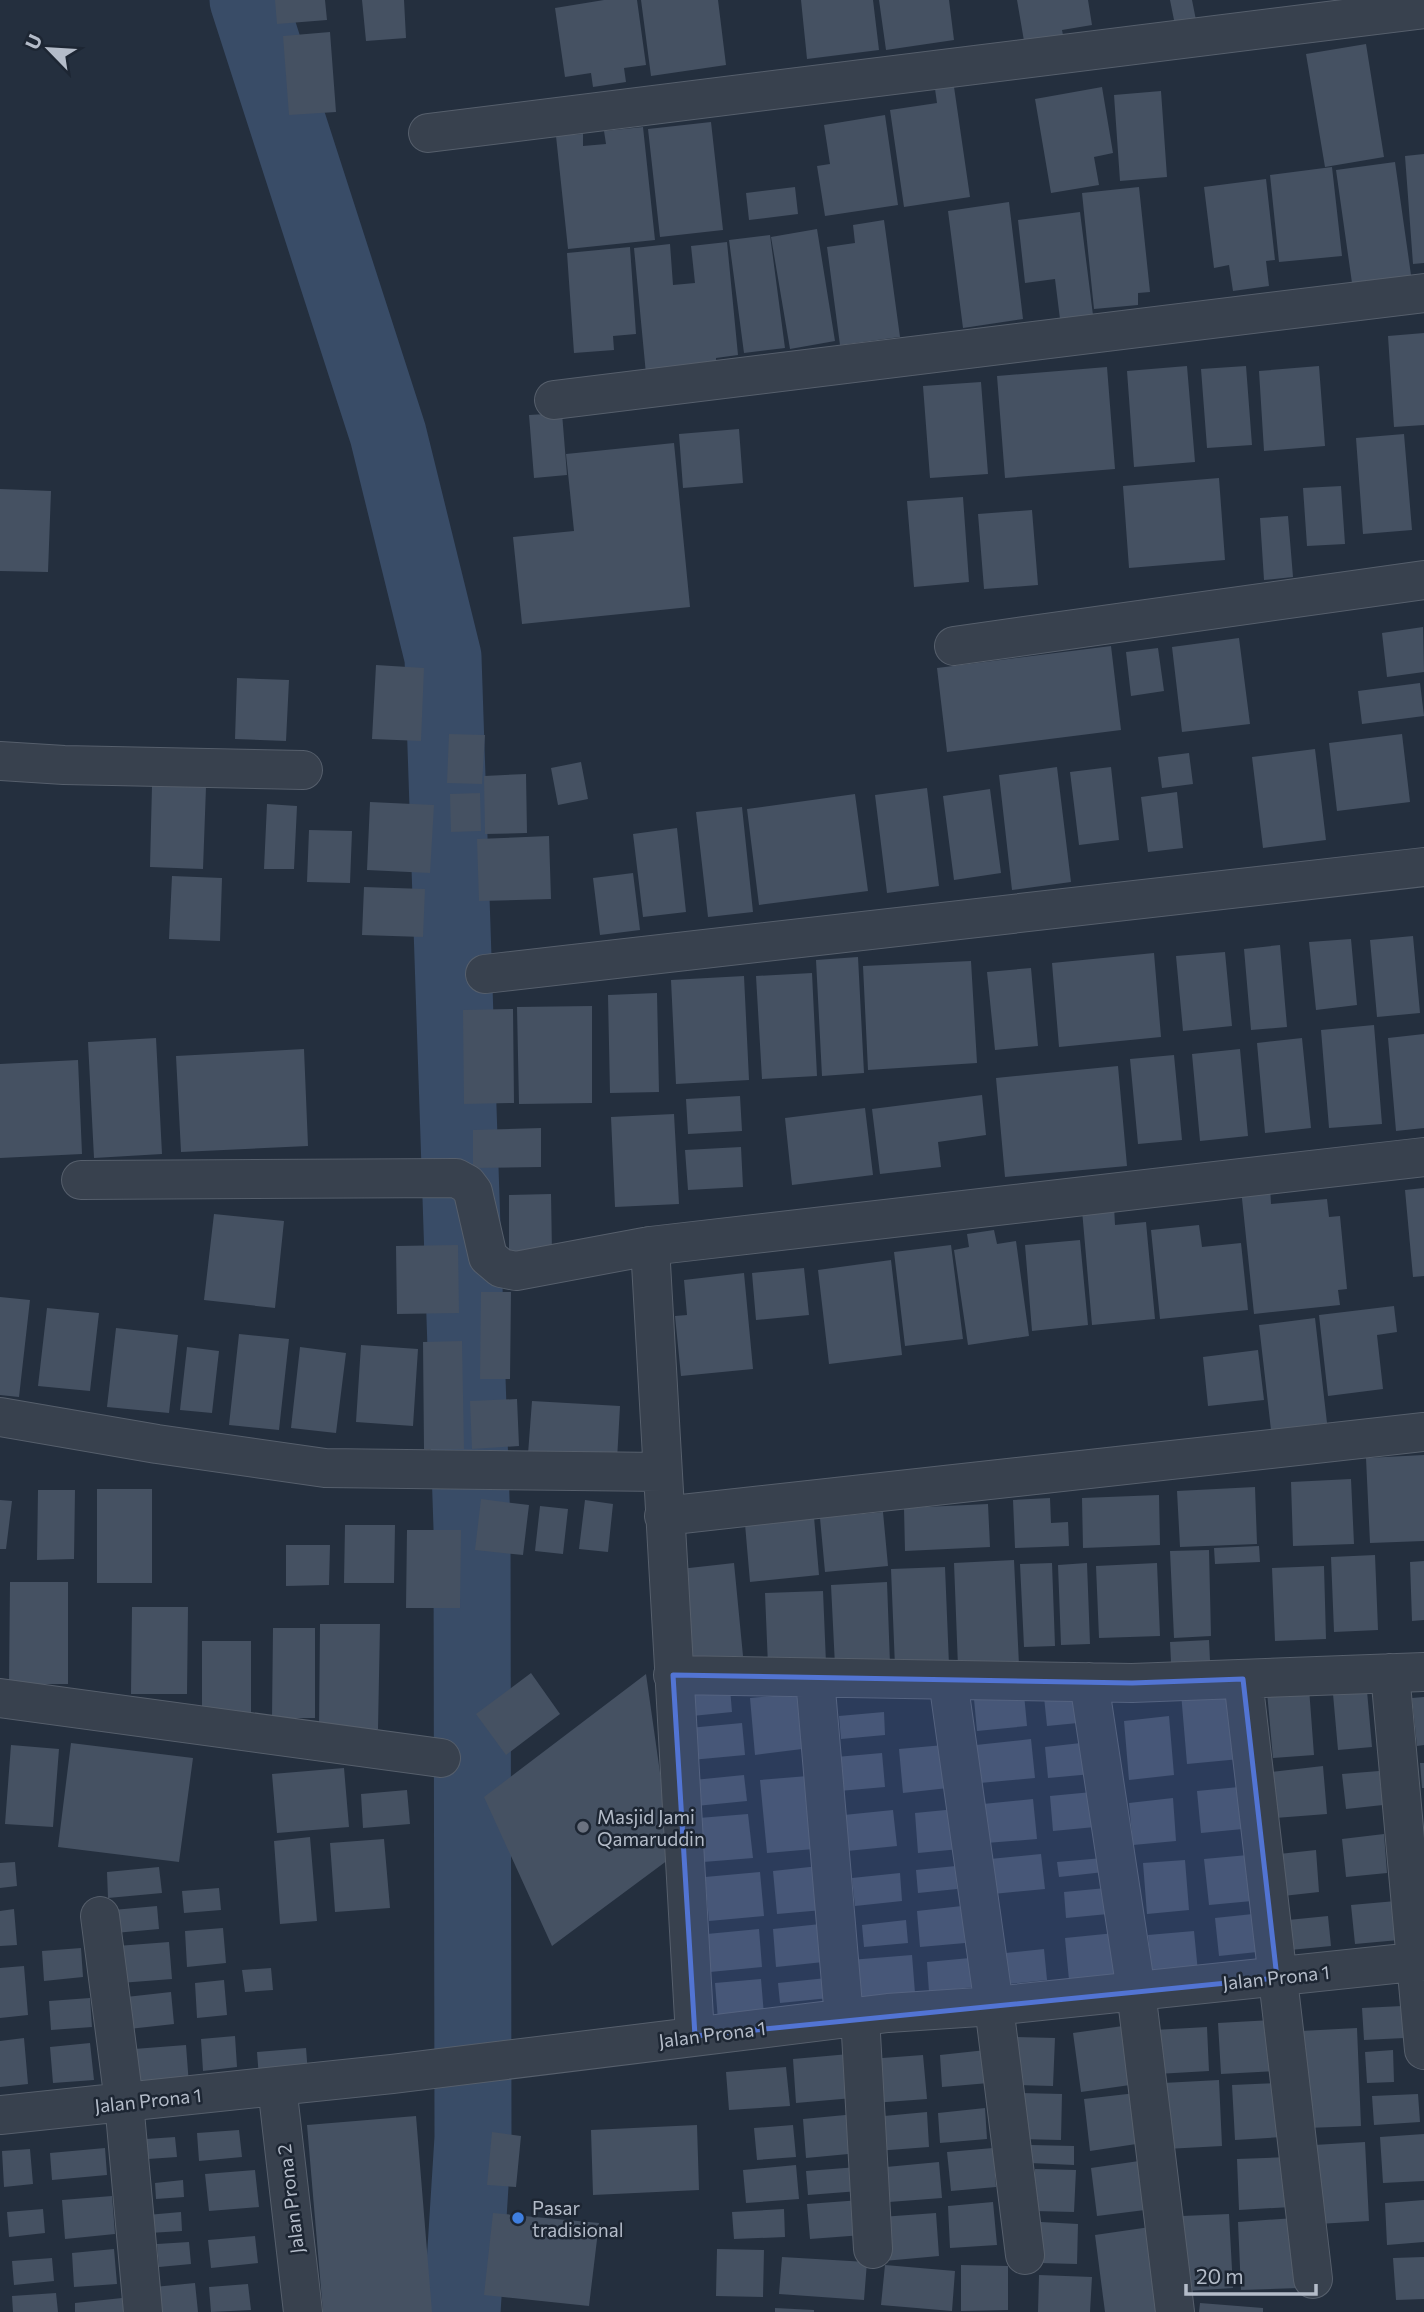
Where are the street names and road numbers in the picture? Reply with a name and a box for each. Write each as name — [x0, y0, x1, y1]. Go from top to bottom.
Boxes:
street label: Jalan Prona 1 — [1221, 1960, 1331, 1994]
street label: Jalan Prona 1 — [657, 2016, 767, 2052]
street label: Jalan Prona 1 — [93, 2083, 203, 2117]
street label: Jalan Prona 2 — [272, 2143, 308, 2255]

